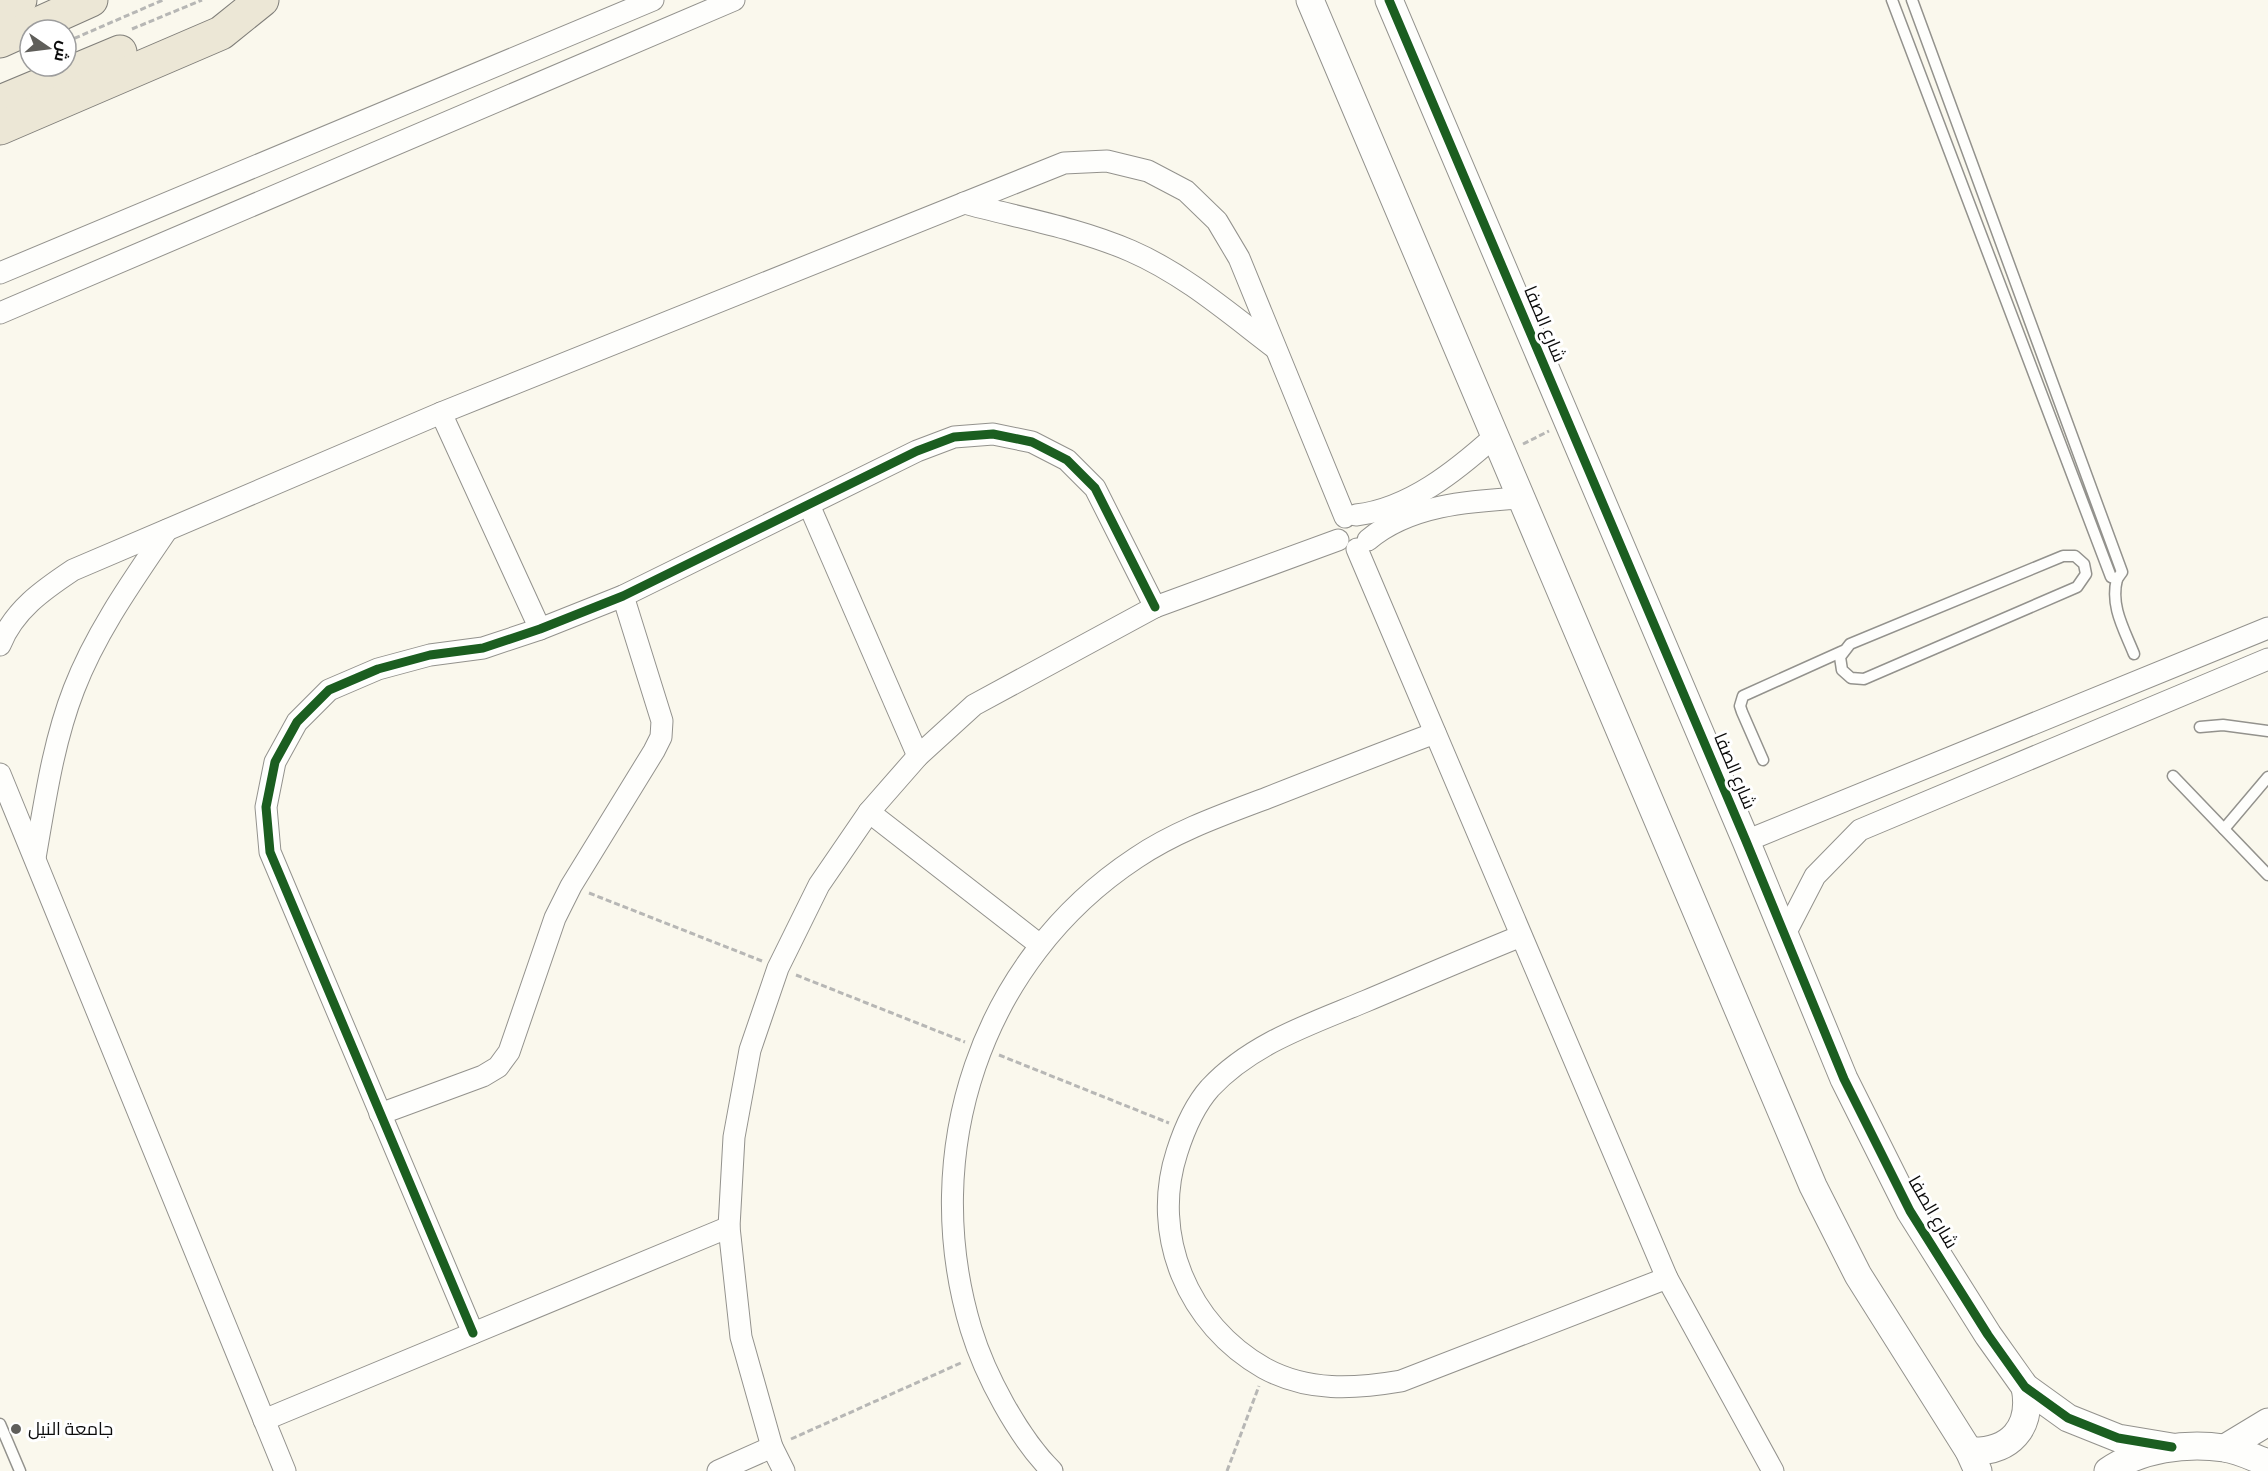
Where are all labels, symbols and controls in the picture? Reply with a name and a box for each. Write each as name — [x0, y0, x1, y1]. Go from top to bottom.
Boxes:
north arrow — [18, 18, 78, 78]
text: ش — [50, 39, 74, 64]
street label: شارع الصفا — [1518, 283, 1571, 366]
street label: شارع الصفا — [1708, 730, 1761, 813]
street label: شارع الصفا — [1902, 1172, 1963, 1253]
place label: جامعة النيل — [28, 1418, 113, 1440]
marker: جامعة النيل — [9, 1422, 23, 1436]

